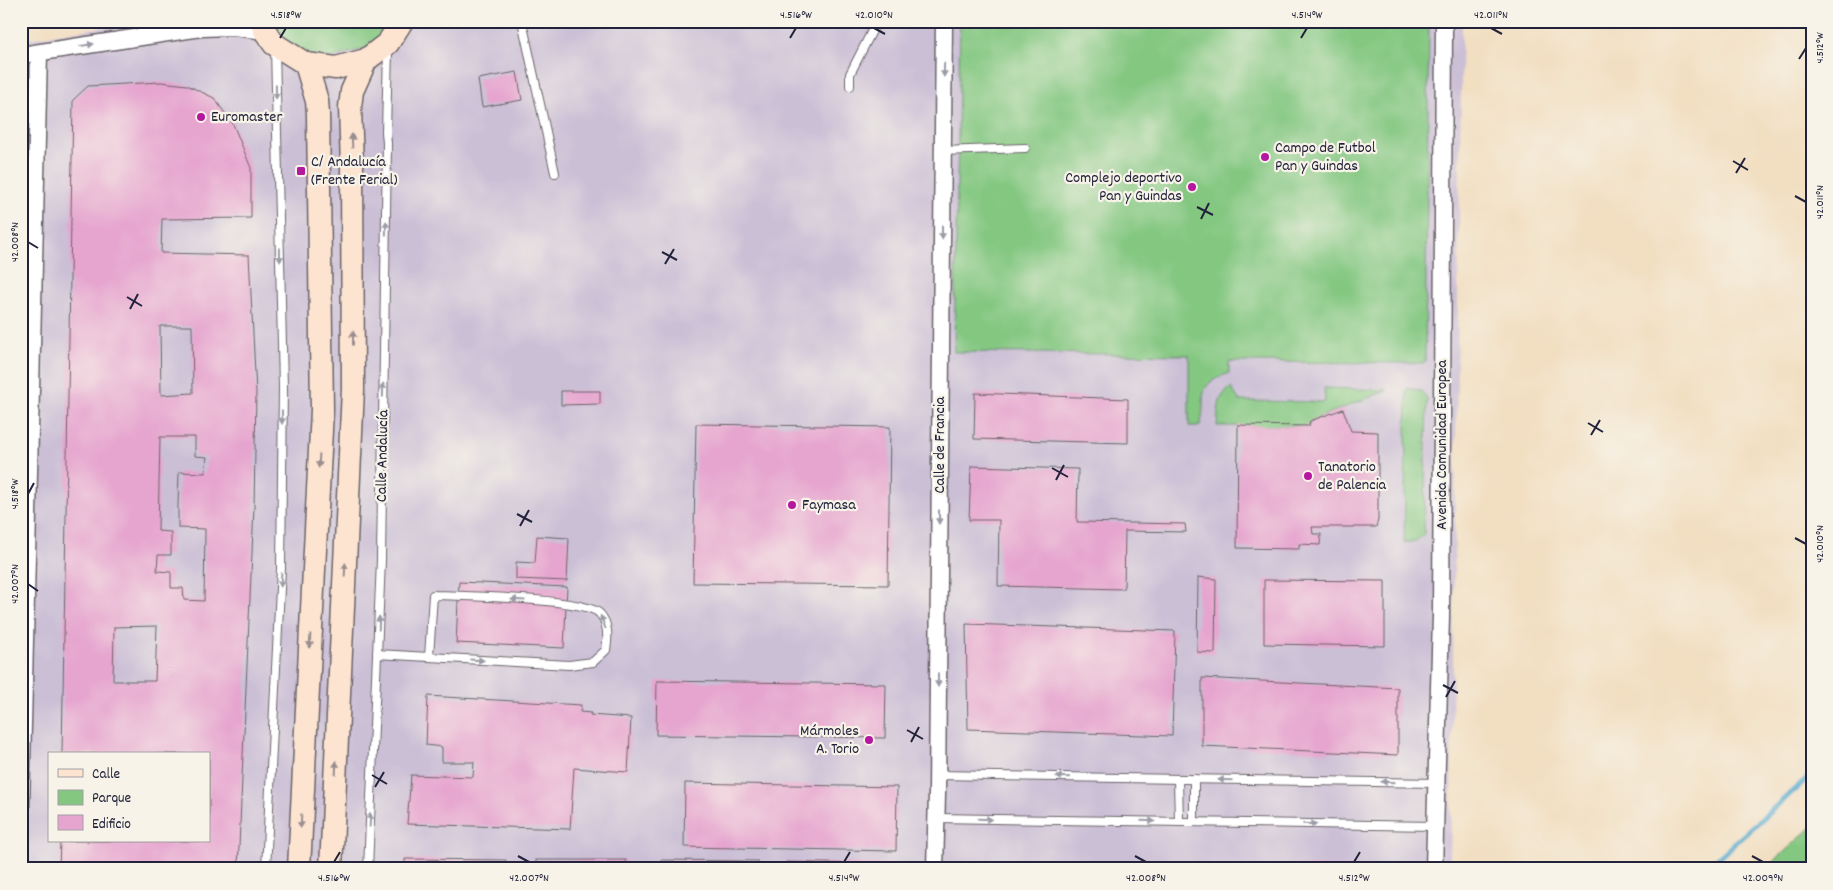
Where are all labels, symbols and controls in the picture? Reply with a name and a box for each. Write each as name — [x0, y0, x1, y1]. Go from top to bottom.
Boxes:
text: 4.518°W — [271, 7, 301, 24]
text: 4.516°W — [780, 7, 812, 24]
text: 42.010°N — [855, 7, 893, 24]
text: 4.514°W — [1292, 7, 1323, 24]
text: 42.011°N — [1474, 7, 1508, 24]
text: 4.512°W — [1812, 32, 1829, 64]
one-way arrow — [80, 41, 96, 49]
one-way arrow — [939, 62, 947, 78]
one-way arrow — [272, 85, 280, 101]
place label: Euromaster — [211, 106, 282, 129]
marker: Euromaster — [195, 111, 207, 123]
one-way arrow — [347, 132, 355, 148]
place label: Campo de Futbol Pan y Guindas — [1275, 137, 1376, 178]
place label: C/ Andalucía (Frente Ferial) — [311, 151, 397, 192]
marker: Campo de Futbol Pan y Guindas — [1259, 151, 1271, 163]
marker: C/ Andalucía (Frente Ferial) — [295, 165, 307, 177]
place label: Complejo deportivo Pan y Guindas — [1065, 167, 1182, 208]
marker: Complejo deportivo Pan y Guindas — [1186, 181, 1198, 193]
text: 42.011°N — [1812, 185, 1829, 219]
one-way arrow — [382, 220, 390, 236]
text: 42.008°N — [7, 222, 24, 262]
one-way arrow — [938, 225, 946, 241]
one-way arrow — [276, 247, 284, 263]
one-way arrow — [349, 330, 357, 346]
street label: Avenida Comunidad Europea — [1431, 360, 1454, 530]
one-way arrow — [379, 382, 387, 398]
street label: Calle de Francia — [929, 396, 952, 493]
street label: Calle Andalucía — [371, 409, 395, 502]
one-way arrow — [278, 410, 286, 426]
one-way arrow — [315, 453, 323, 469]
place label: Tanatorio de Palencia — [1318, 456, 1387, 497]
marker: Tanatorio de Palencia — [1302, 470, 1314, 482]
text: 4.518°W — [7, 479, 24, 509]
place label: Faymasa — [802, 494, 856, 517]
marker: Faymasa — [786, 499, 798, 511]
one-way arrow — [935, 510, 943, 526]
text: 42.010°N — [1812, 525, 1829, 563]
one-way arrow — [341, 562, 349, 578]
text: 42.007°N — [7, 564, 24, 604]
one-way arrow — [276, 572, 284, 588]
one-way arrow — [509, 595, 525, 603]
one-way arrow — [375, 614, 383, 630]
one-way arrow — [599, 615, 607, 629]
one-way arrow — [306, 633, 314, 649]
one-way arrow — [470, 656, 486, 664]
one-way arrow — [934, 672, 942, 688]
place label: Mármoles A. Torio — [800, 720, 859, 761]
marker: Mármoles A. Torio — [863, 734, 875, 746]
legend — [48, 752, 210, 842]
one-way arrow — [332, 759, 340, 775]
text: Calle — [92, 764, 121, 786]
one-way arrow — [1055, 773, 1071, 781]
one-way arrow — [1217, 775, 1233, 783]
one-way arrow — [1380, 778, 1396, 786]
text: Parque — [92, 788, 132, 810]
one-way arrow — [367, 812, 375, 828]
one-way arrow — [297, 813, 305, 829]
text: Edificio — [92, 814, 131, 836]
one-way arrow — [977, 815, 993, 823]
one-way arrow — [1140, 818, 1156, 826]
one-way arrow — [1302, 820, 1318, 828]
text: 4.516°W — [318, 870, 350, 887]
text: 42.007°N — [509, 870, 549, 887]
text: 4.514°W — [829, 870, 860, 887]
text: 42.008°N — [1126, 870, 1166, 887]
text: 4.512°W — [1338, 870, 1370, 887]
text: 42.009°N — [1743, 870, 1783, 887]

